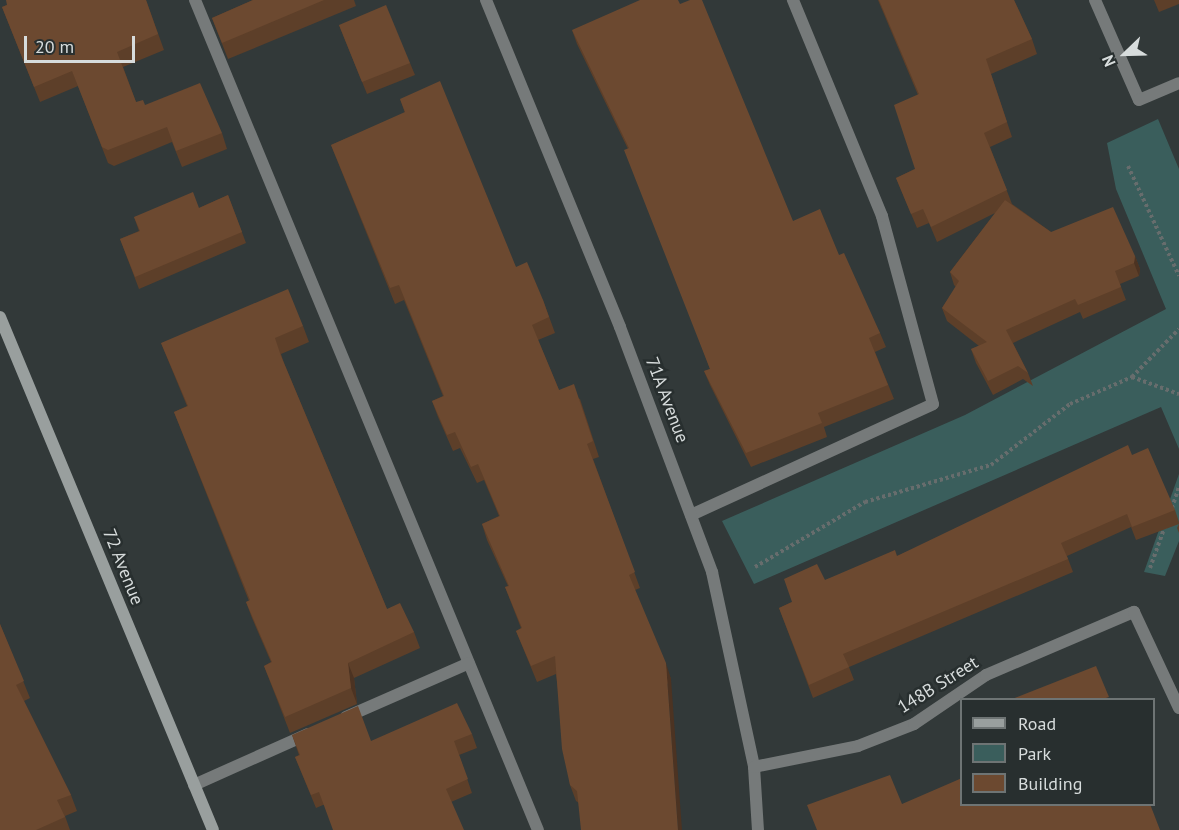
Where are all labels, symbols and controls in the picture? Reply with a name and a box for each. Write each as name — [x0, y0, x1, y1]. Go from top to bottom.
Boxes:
scale bar — [27, 24, 138, 62]
north arrow — [1095, 24, 1155, 84]
text: 20 m — [35, 35, 74, 58]
text: N — [1097, 52, 1120, 70]
street label: 71A Avenue — [641, 354, 693, 446]
street label: 72 Avenue — [98, 526, 148, 608]
street label: 148B Street — [894, 652, 982, 718]
legend — [960, 698, 1155, 806]
text: Road — [1018, 712, 1056, 735]
text: Park — [1018, 742, 1051, 765]
text: Building — [1018, 772, 1082, 795]

